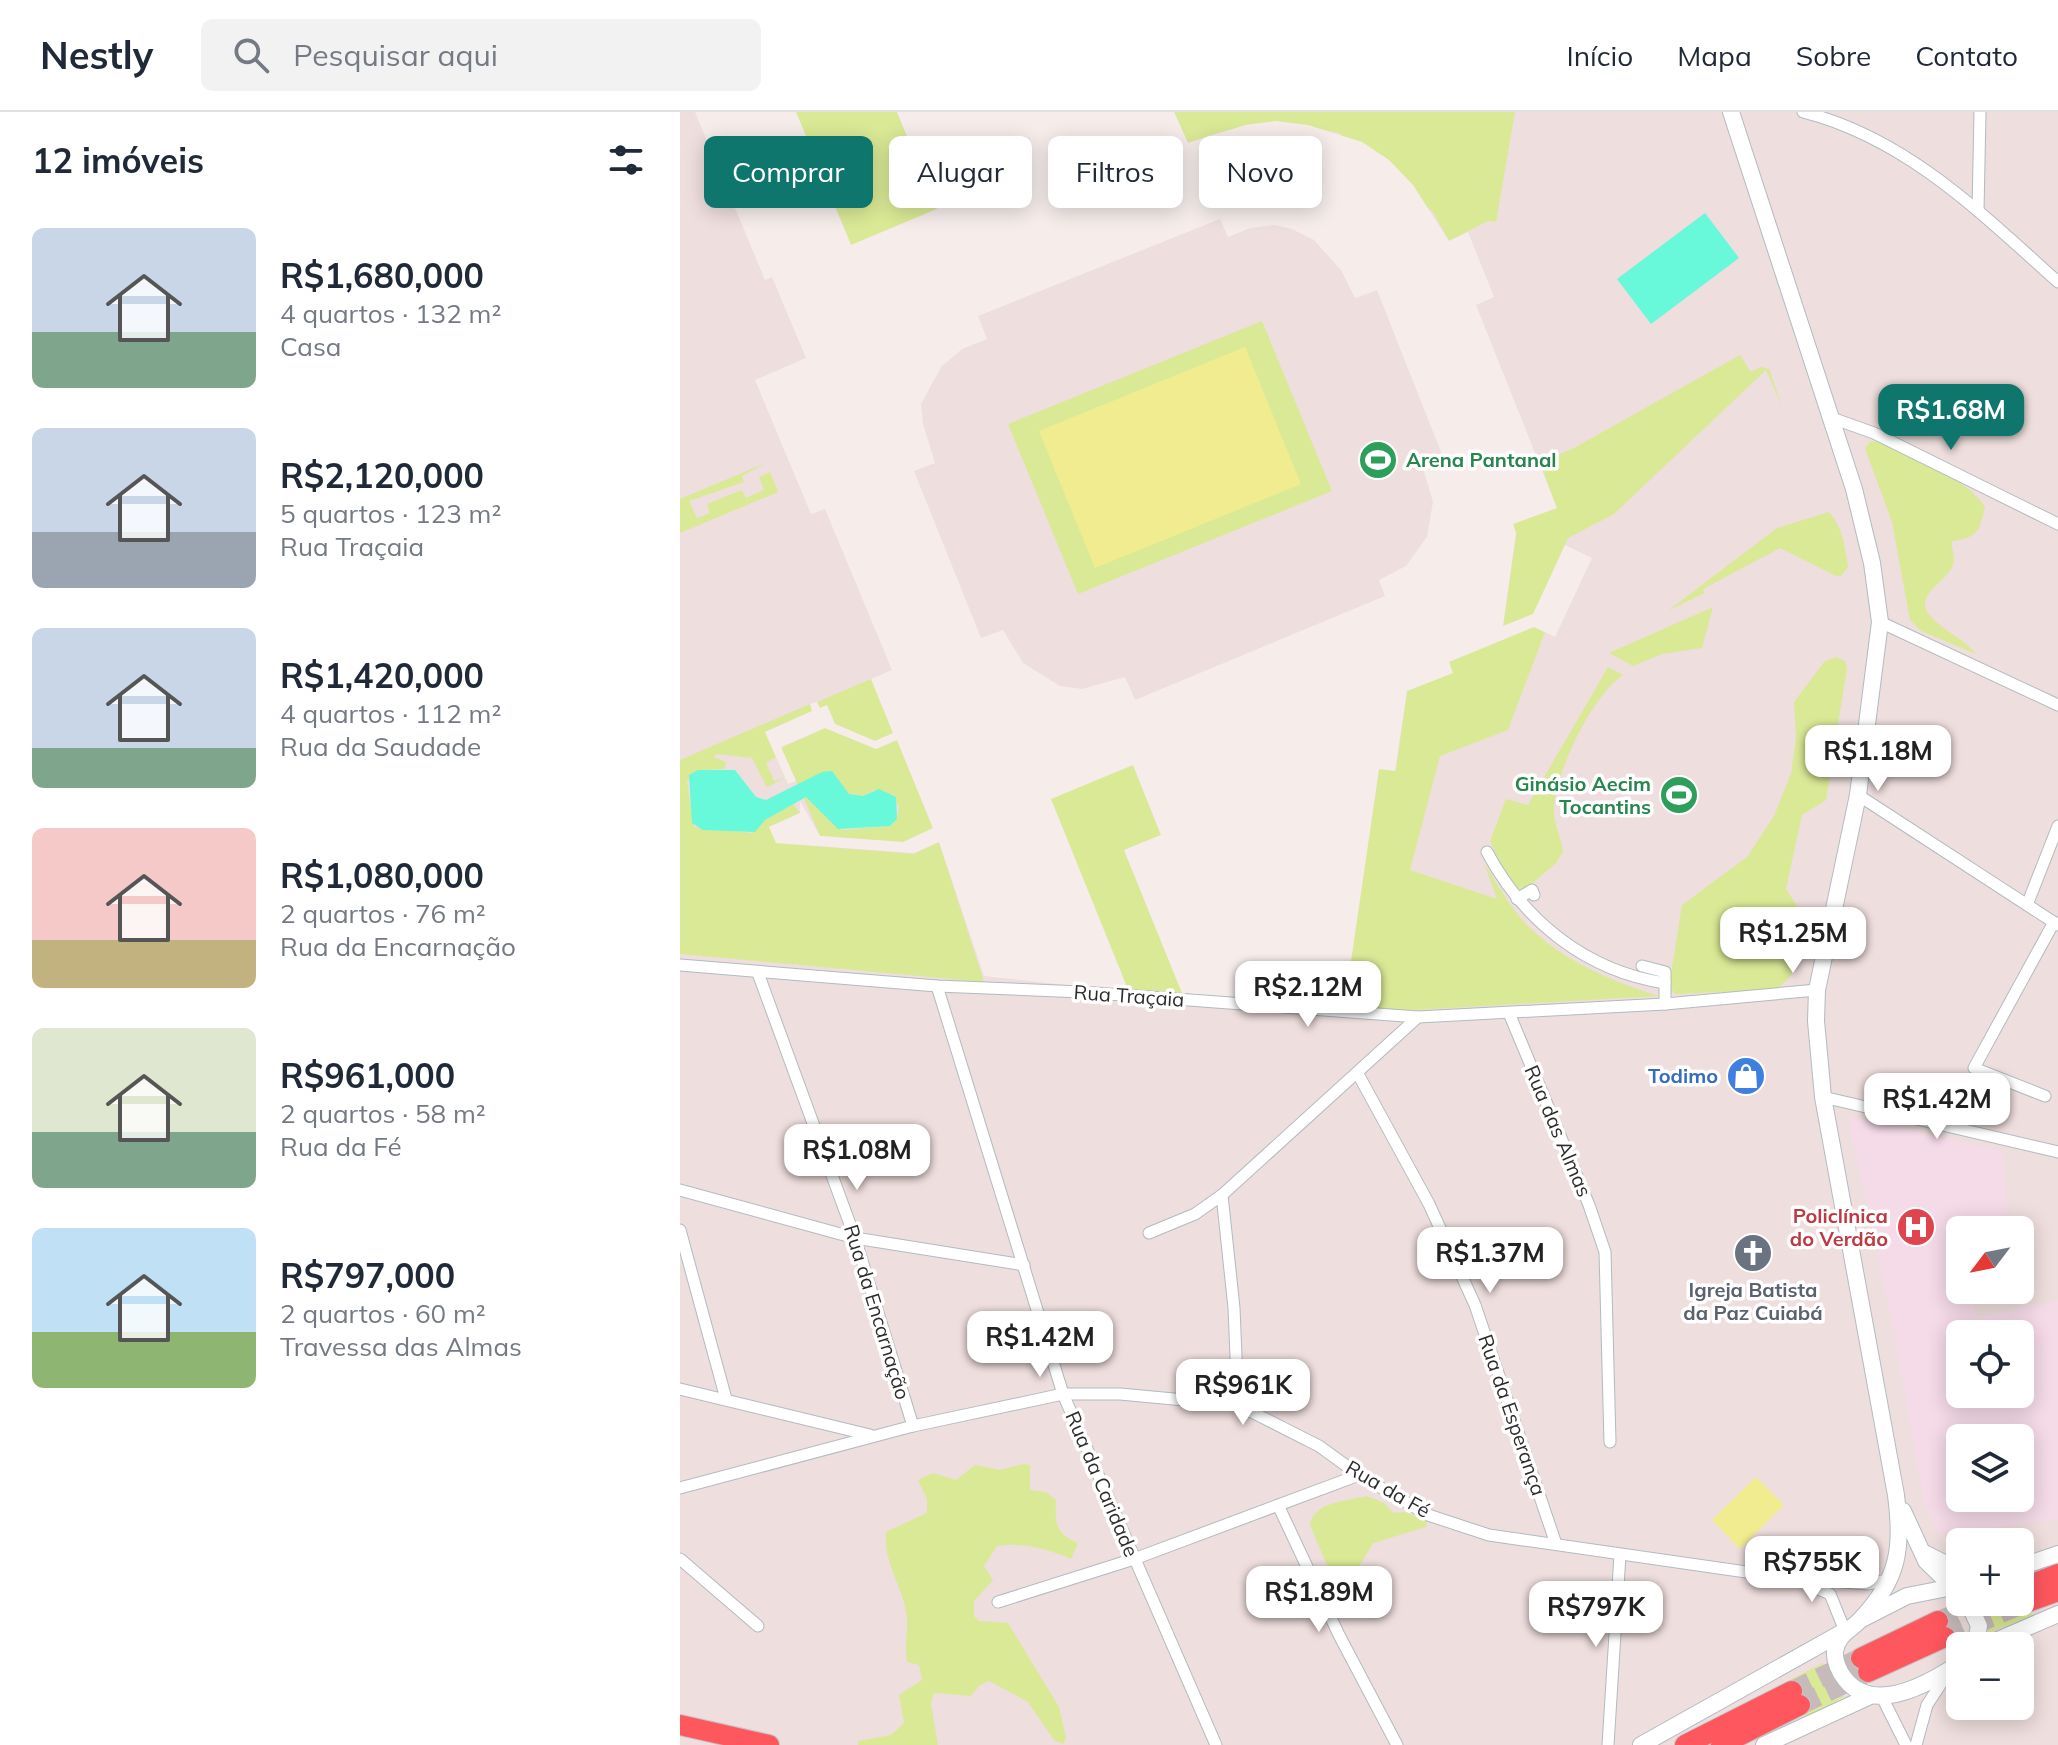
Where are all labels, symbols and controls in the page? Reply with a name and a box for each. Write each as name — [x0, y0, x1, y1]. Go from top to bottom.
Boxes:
search box — [201, 19, 761, 91]
text: Nestly — [40, 31, 153, 79]
icon: search — [229, 33, 273, 77]
text: Pesquisar aqui — [293, 36, 498, 74]
text: Início — [1566, 38, 1633, 73]
text: Mapa — [1677, 38, 1752, 73]
text: Sobre — [1796, 38, 1871, 73]
text: Contato — [1915, 38, 2018, 73]
chip: Comprar — [704, 136, 873, 208]
chip: Alugar — [889, 136, 1032, 208]
chip: Filtros — [1048, 136, 1183, 208]
chip: Novo — [1199, 136, 1322, 208]
icon: filters — [604, 138, 648, 182]
text: 12 imóveis — [32, 139, 204, 182]
text: R$1,680,000 — [280, 254, 484, 297]
icon: home — [96, 260, 192, 356]
text: 4 quartos · 132 m² — [280, 297, 501, 330]
text: Casa — [280, 330, 341, 363]
pin: R$1.68M — [1877, 384, 2025, 452]
text: R$1.68M — [1896, 393, 2006, 426]
sports icon: Arena Pantanal — [1357, 439, 1399, 481]
place label: Arena Pantanal — [1406, 447, 1557, 472]
text: R$2,120,000 — [280, 454, 484, 497]
icon: home — [96, 460, 192, 556]
text: 5 quartos · 123 m² — [280, 497, 501, 530]
text: Rua Traçaia — [280, 530, 424, 563]
text: R$1,420,000 — [280, 654, 484, 697]
icon: home — [96, 660, 192, 756]
text: 4 quartos · 112 m² — [280, 697, 501, 730]
pin: R$1.18M — [1804, 725, 1952, 793]
text: Rua da Saudade — [280, 730, 481, 763]
text: R$1.18M — [1823, 734, 1933, 767]
place label: Ginásio Aecim Tocantins — [1515, 771, 1651, 819]
sports icon: Ginásio Aecim Tocantins — [1658, 774, 1700, 816]
text: R$1,080,000 — [280, 854, 484, 897]
icon: home — [96, 860, 192, 956]
text: 2 quartos · 76 m² — [280, 897, 486, 930]
pin: R$1.25M — [1719, 907, 1867, 975]
text: R$1.25M — [1738, 916, 1848, 949]
text: Rua da Encarnação — [280, 930, 516, 963]
pin: R$2.12M — [1234, 961, 1382, 1029]
text: R$2.12M — [1253, 970, 1363, 1003]
street label: Rua Traçaia — [1073, 979, 1185, 1012]
text: R$961,000 — [280, 1054, 455, 1097]
shop icon: Todimo — [1725, 1055, 1767, 1097]
icon: home — [96, 1060, 192, 1156]
street label: Rua das Almas — [1519, 1061, 1597, 1200]
place label: Todimo — [1648, 1063, 1718, 1088]
pin: R$1.42M — [1863, 1073, 2011, 1141]
text: R$1.42M — [1882, 1082, 1992, 1115]
text: 2 quartos · 58 m² — [280, 1097, 486, 1130]
pin: R$1.08M — [783, 1124, 931, 1192]
text: Rua da Fé — [280, 1130, 402, 1163]
text: R$1.08M — [802, 1133, 912, 1166]
place label: Policlínica do Verdão — [1790, 1203, 1888, 1251]
hospital icon: Policlínica do Verdão — [1895, 1206, 1937, 1248]
north arrow — [1946, 1216, 2034, 1304]
map controls — [1946, 1216, 2034, 1720]
street label: Rua da Encarnação — [839, 1221, 916, 1402]
pin: R$1.37M — [1416, 1227, 1564, 1295]
church icon: Igreja Batista da Paz Cuiabá — [1732, 1232, 1774, 1274]
text: R$1.37M — [1435, 1236, 1545, 1269]
text: R$797,000 — [280, 1254, 455, 1297]
icon: home — [96, 1260, 192, 1356]
place label: Igreja Batista da Paz Cuiabá — [1683, 1277, 1823, 1325]
text: 2 quartos · 60 m² — [280, 1297, 486, 1330]
pin: R$1.42M — [966, 1311, 1114, 1379]
text: R$1.42M — [985, 1320, 1095, 1353]
button: locate — [1946, 1320, 2034, 1408]
text: Travessa das Almas — [280, 1330, 522, 1363]
street label: Rua da Esperança — [1473, 1331, 1552, 1499]
pin: R$961K — [1178, 1359, 1308, 1427]
text: R$961K — [1194, 1368, 1292, 1401]
street label: Rua da Caridade — [1060, 1407, 1144, 1561]
button: layers — [1946, 1424, 2034, 1512]
street label: Rua da Fé — [1341, 1454, 1435, 1523]
button: + — [1946, 1528, 2034, 1616]
pin: R$755K — [1747, 1536, 1877, 1604]
text: R$755K — [1763, 1545, 1861, 1578]
pin: R$1.89M — [1245, 1566, 1393, 1634]
text: R$1.89M — [1264, 1575, 1374, 1608]
pin: R$797K — [1531, 1581, 1661, 1649]
text: R$797K — [1547, 1590, 1645, 1623]
button: − — [1946, 1632, 2034, 1720]

